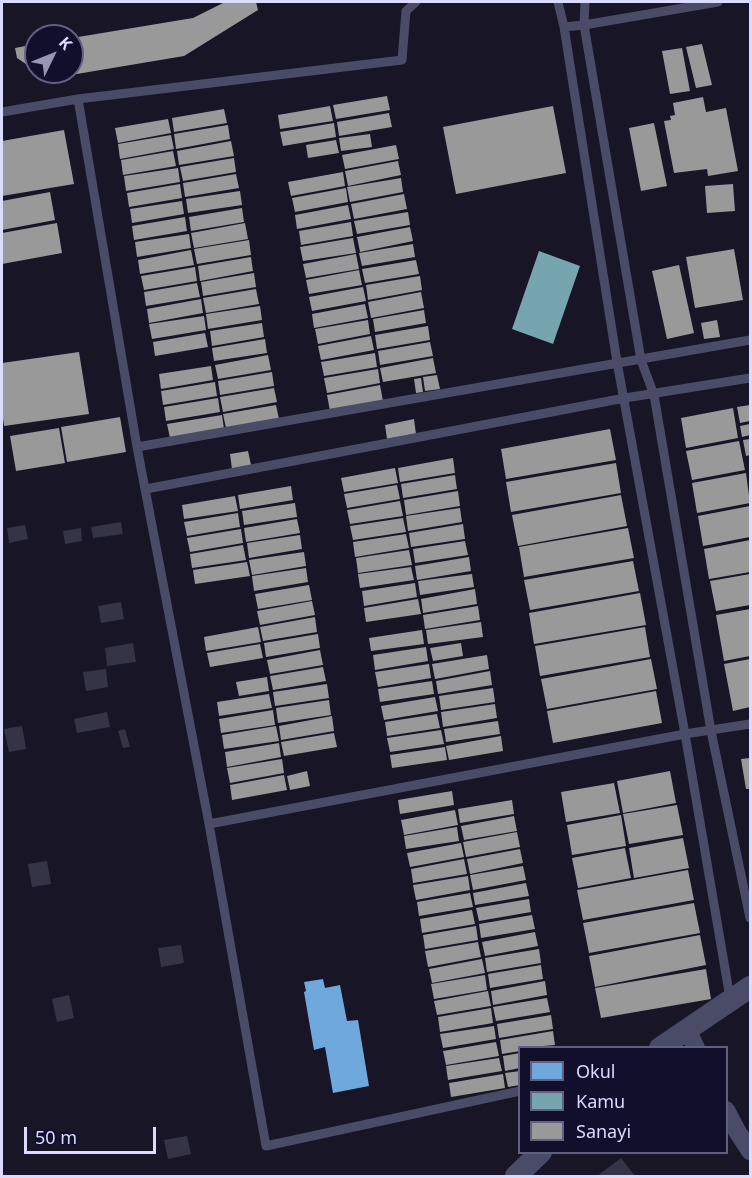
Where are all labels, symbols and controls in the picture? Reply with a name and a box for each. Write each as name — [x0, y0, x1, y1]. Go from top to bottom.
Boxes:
north arrow — [24, 24, 84, 84]
text: K — [54, 32, 77, 54]
legend — [518, 1046, 728, 1154]
text: Okul — [576, 1059, 615, 1083]
text: Kamu — [576, 1089, 625, 1113]
scale bar — [27, 1115, 159, 1153]
text: Sanayi — [576, 1119, 631, 1143]
text: 50 m — [35, 1125, 77, 1149]

